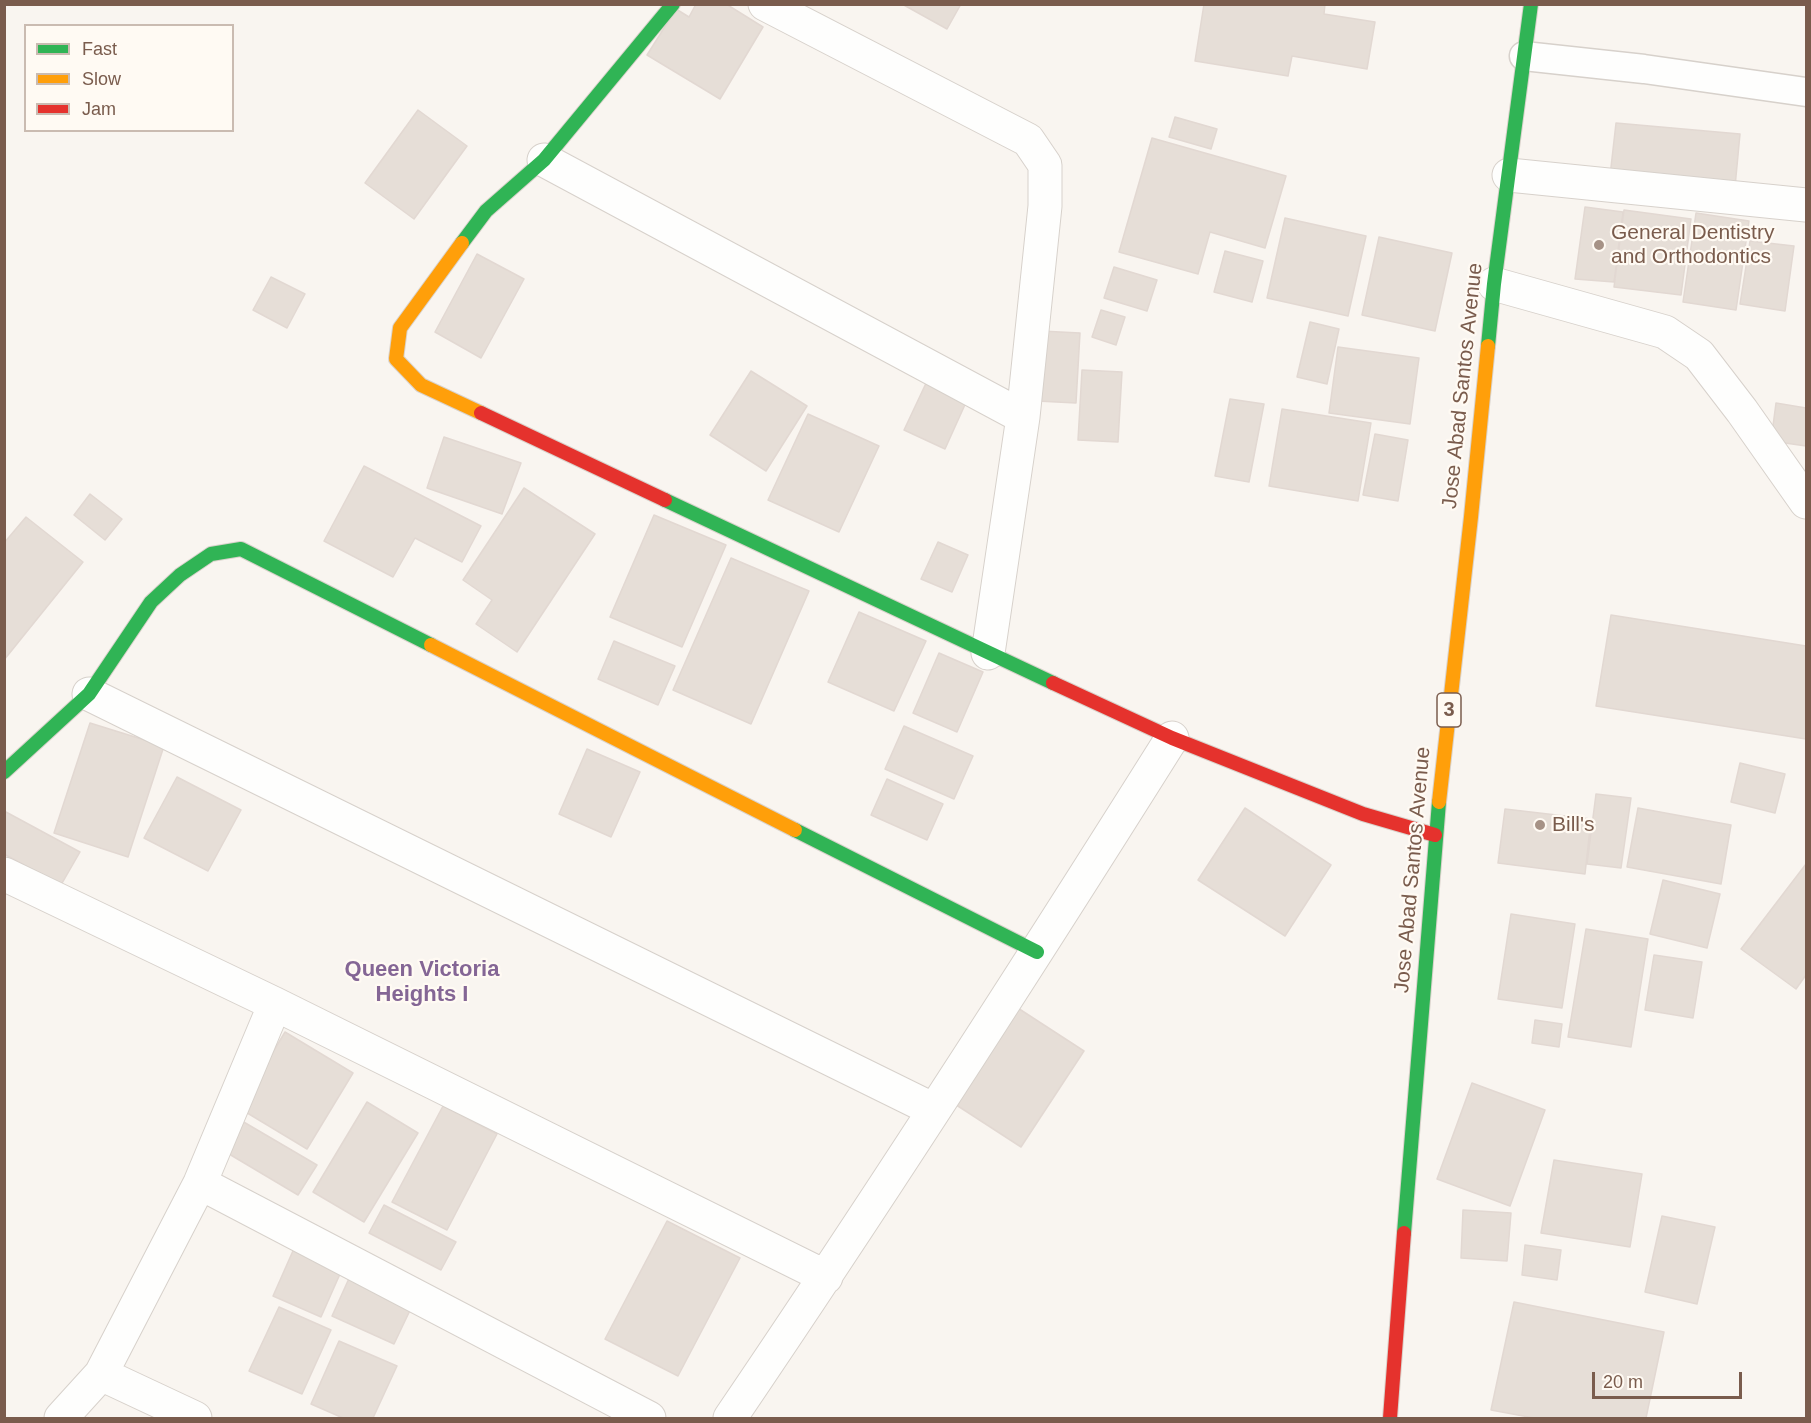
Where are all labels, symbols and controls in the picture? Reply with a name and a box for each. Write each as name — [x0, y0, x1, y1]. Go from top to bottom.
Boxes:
legend — [24, 24, 234, 132]
text: Fast — [82, 39, 117, 59]
text: Slow — [82, 69, 121, 89]
text: Jam — [82, 99, 116, 119]
place label: General Dentistry and Orthodontics — [1611, 220, 1774, 270]
marker: General Dentistry and Orthodontics — [1592, 238, 1606, 252]
street label: Jose Abad Santos Avenue — [1438, 262, 1488, 510]
road number: 3 — [1437, 693, 1461, 727]
street label: Jose Abad Santos Avenue — [1390, 746, 1436, 994]
place label: Bill's — [1552, 812, 1595, 838]
marker: Bill's — [1533, 818, 1547, 832]
district label: Queen Victoria Heights I — [345, 957, 499, 1008]
scale bar — [1595, 1360, 1745, 1398]
text: 20 m — [1603, 1372, 1643, 1392]

